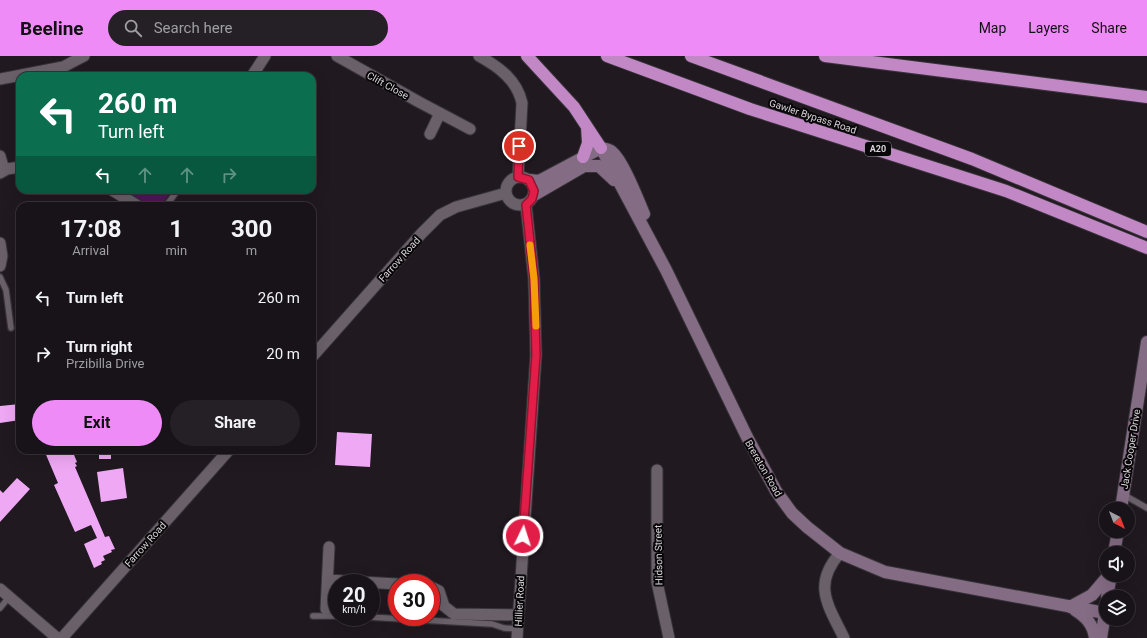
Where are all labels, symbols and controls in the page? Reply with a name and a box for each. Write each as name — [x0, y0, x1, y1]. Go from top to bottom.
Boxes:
search box — [108, 10, 388, 46]
text: Beeline — [20, 17, 84, 40]
icon: search — [122, 17, 144, 39]
text: Search here — [154, 19, 233, 37]
text: Map — [979, 20, 1006, 36]
text: Layers — [1028, 20, 1069, 36]
text: Share — [1091, 20, 1127, 36]
street label: Clift Close — [365, 70, 410, 101]
text: 260 m — [98, 87, 177, 120]
icon: left — [32, 88, 84, 140]
street label: Gawler Bypass Road — [768, 97, 858, 136]
text: Turn left — [98, 121, 164, 142]
pin — [502, 129, 536, 163]
icon: arrive — [508, 135, 530, 157]
road number: A20 — [865, 142, 891, 156]
icon: left — [92, 164, 114, 186]
icon: ahead — [134, 164, 156, 186]
icon: ahead — [176, 164, 198, 186]
icon: right — [218, 164, 240, 186]
text: 17:08 — [60, 215, 122, 243]
text: 1 — [169, 215, 183, 243]
text: 300 — [231, 215, 272, 243]
street label: Farrow Road — [377, 235, 422, 284]
text: Arrival — [72, 243, 109, 258]
text: min — [165, 243, 187, 258]
text: m — [246, 243, 257, 258]
icon: left — [32, 287, 54, 309]
text: Turn left — [66, 289, 123, 307]
text: 260 m — [258, 289, 300, 307]
text: Turn right — [66, 338, 132, 356]
icon: right — [32, 343, 54, 365]
text: 20 m — [266, 345, 300, 363]
text: Przibilla Drive — [66, 356, 145, 371]
button: Exit — [32, 400, 162, 446]
button: Share — [170, 400, 300, 446]
street label: Jack Cooper Drive — [1119, 408, 1142, 490]
street label: Brereton Road — [743, 438, 784, 498]
north arrow — [1099, 502, 1135, 538]
map controls — [1099, 502, 1135, 626]
position arrow — [502, 515, 544, 557]
street label: Farrow Road — [123, 520, 168, 569]
street label: Hidson Street — [652, 525, 665, 585]
button: sound — [1099, 546, 1135, 582]
speed limit sign: 30 — [388, 574, 440, 626]
street label: Hillier Road — [513, 575, 526, 627]
text: 20 — [343, 583, 365, 607]
button: layers — [1099, 590, 1135, 626]
text: km/h — [342, 604, 366, 615]

